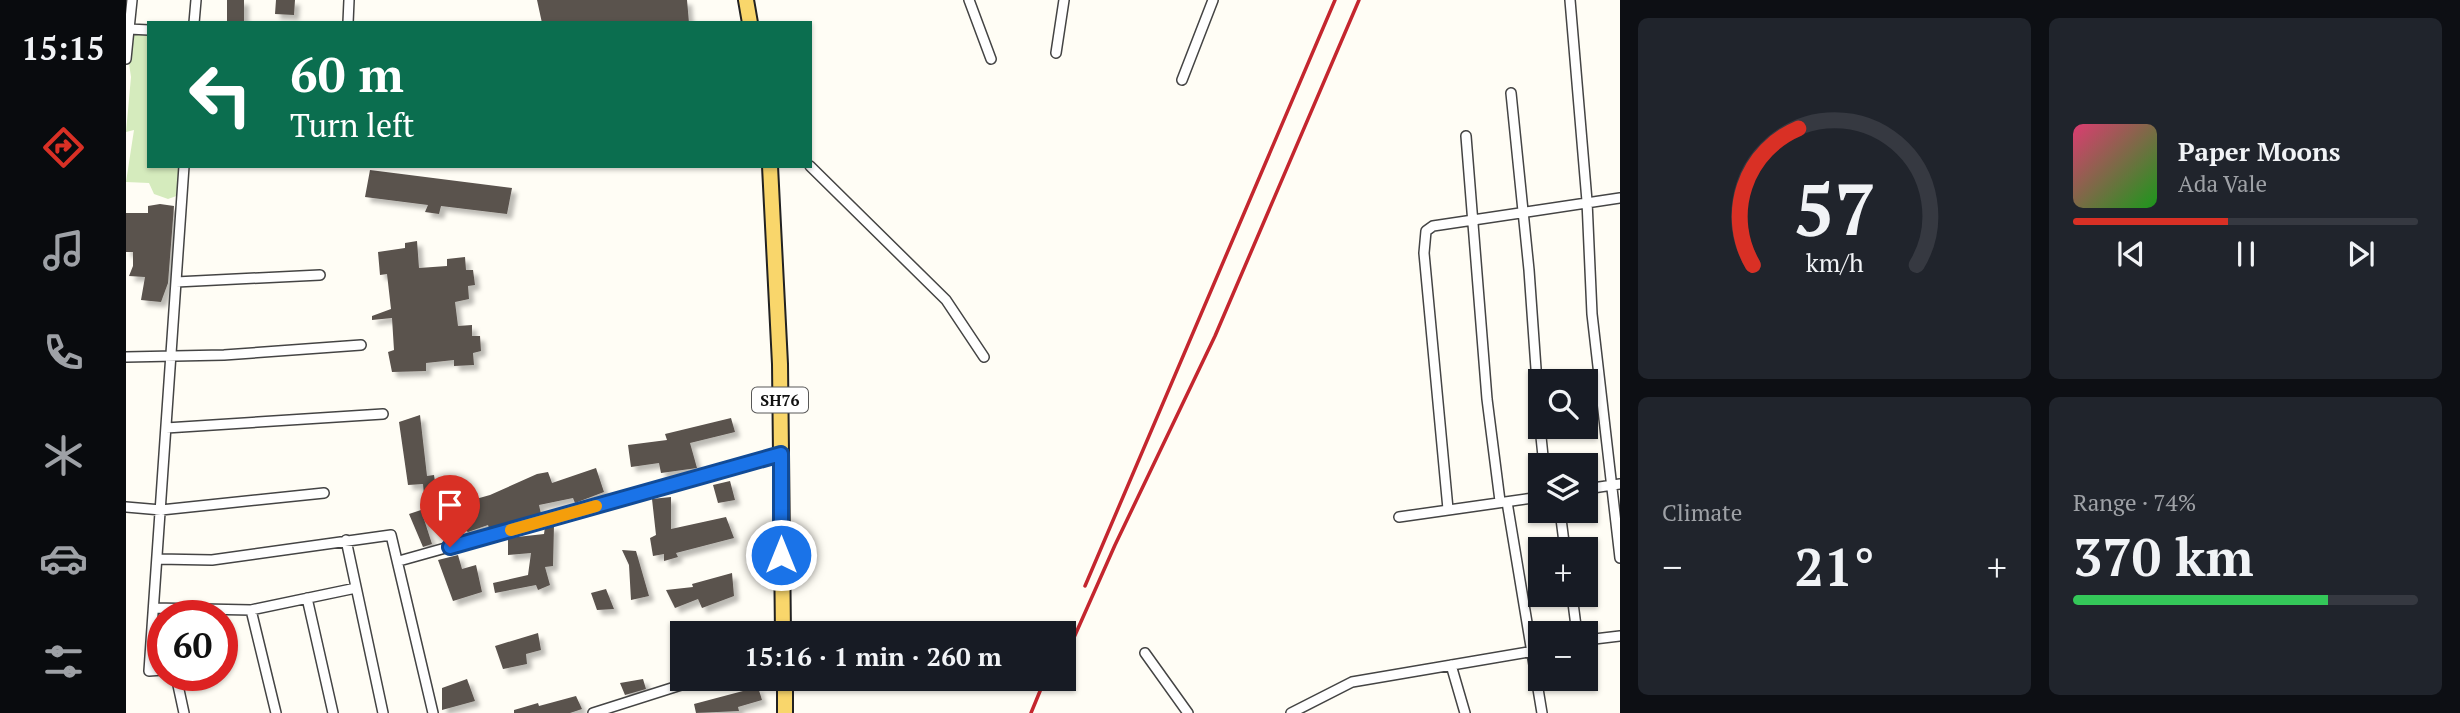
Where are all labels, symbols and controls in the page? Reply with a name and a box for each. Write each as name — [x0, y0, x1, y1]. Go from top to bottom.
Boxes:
text: 15:15 — [21, 27, 105, 69]
text: 60 m — [290, 41, 404, 106]
icon: left — [175, 49, 266, 140]
text: Turn left — [290, 104, 414, 146]
icon: directions — [39, 123, 88, 172]
text: Paper Moons — [2178, 134, 2341, 168]
text: 57 — [1793, 159, 1876, 256]
text: Ada Vale — [2178, 168, 2267, 199]
icon: music — [39, 226, 88, 275]
icon: previous — [2112, 235, 2150, 273]
icon: pause — [2227, 235, 2265, 273]
icon: next — [2342, 235, 2380, 273]
text: km/h — [1806, 246, 1864, 279]
icon: phone — [39, 328, 88, 377]
map controls — [1528, 369, 1598, 691]
button: search — [1528, 369, 1598, 439]
road number: SH76 — [752, 388, 808, 412]
icon: climate — [39, 431, 88, 480]
button: layers — [1528, 453, 1598, 523]
pin — [420, 475, 480, 547]
icon: arrive — [431, 486, 469, 524]
text: Range · 74% — [2073, 487, 2196, 518]
text: Climate — [1662, 497, 1742, 528]
position arrow — [744, 518, 818, 592]
text: 370 km — [2073, 522, 2254, 591]
text: 21° — [1794, 532, 1875, 601]
icon: car — [39, 534, 88, 583]
button: + — [1528, 537, 1598, 607]
text: − — [1662, 542, 1682, 592]
text: + — [1987, 542, 2007, 592]
speed limit sign: 60 — [147, 600, 238, 691]
button: − — [1528, 621, 1598, 691]
icon: filters — [39, 637, 88, 686]
text: 15:16 · 1 min · 260 m — [744, 639, 1002, 673]

